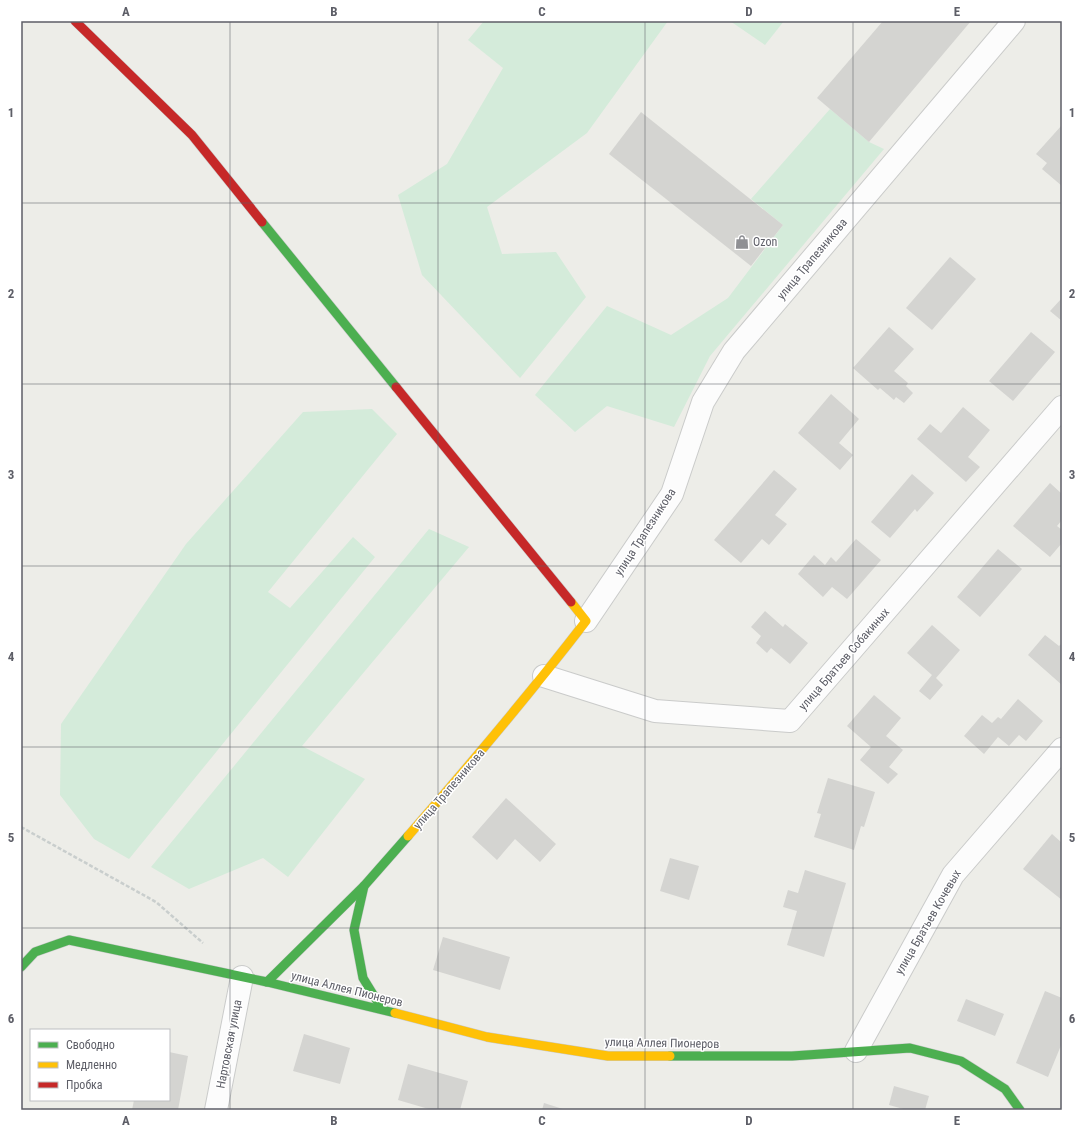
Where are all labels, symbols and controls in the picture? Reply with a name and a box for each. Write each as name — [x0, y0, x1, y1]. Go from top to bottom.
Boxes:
text: A — [122, 4, 130, 19]
text: B — [330, 4, 338, 19]
text: C — [538, 4, 546, 19]
text: D — [745, 4, 753, 19]
text: E — [954, 4, 961, 19]
text: 1 — [8, 105, 14, 120]
text: 1 — [1069, 105, 1075, 120]
street label: улица Трапезникова — [774, 215, 850, 302]
shop icon: Ozon — [734, 234, 750, 250]
place label: Ozon — [753, 235, 777, 249]
text: 2 — [8, 286, 15, 301]
text: 2 — [1069, 286, 1076, 301]
text: 3 — [8, 467, 14, 482]
text: 3 — [1069, 467, 1075, 482]
street label: улица Трапезникова — [611, 485, 679, 578]
street label: улица Братьев Собакиных — [796, 605, 892, 713]
text: 4 — [8, 649, 15, 664]
text: 4 — [1069, 649, 1076, 664]
street label: улица Трапезникова — [410, 746, 488, 832]
text: 5 — [8, 830, 15, 845]
text: 5 — [1069, 830, 1076, 845]
street label: улица Братьев Кочевых — [892, 867, 964, 977]
street label: улица Аллея Пионеров — [290, 968, 404, 1010]
street label: Нартовская улица — [214, 998, 245, 1090]
text: 6 — [8, 1011, 15, 1026]
text: 6 — [1069, 1011, 1076, 1026]
legend — [30, 1029, 170, 1101]
street label: улица Аллея Пионеров — [605, 1035, 719, 1051]
text: Свободно — [66, 1038, 115, 1052]
text: Медленно — [66, 1058, 117, 1072]
text: Пробка — [66, 1078, 103, 1092]
text: A — [122, 1113, 130, 1128]
text: B — [330, 1113, 338, 1128]
text: C — [538, 1113, 546, 1128]
text: D — [745, 1113, 753, 1128]
text: E — [954, 1113, 961, 1128]

